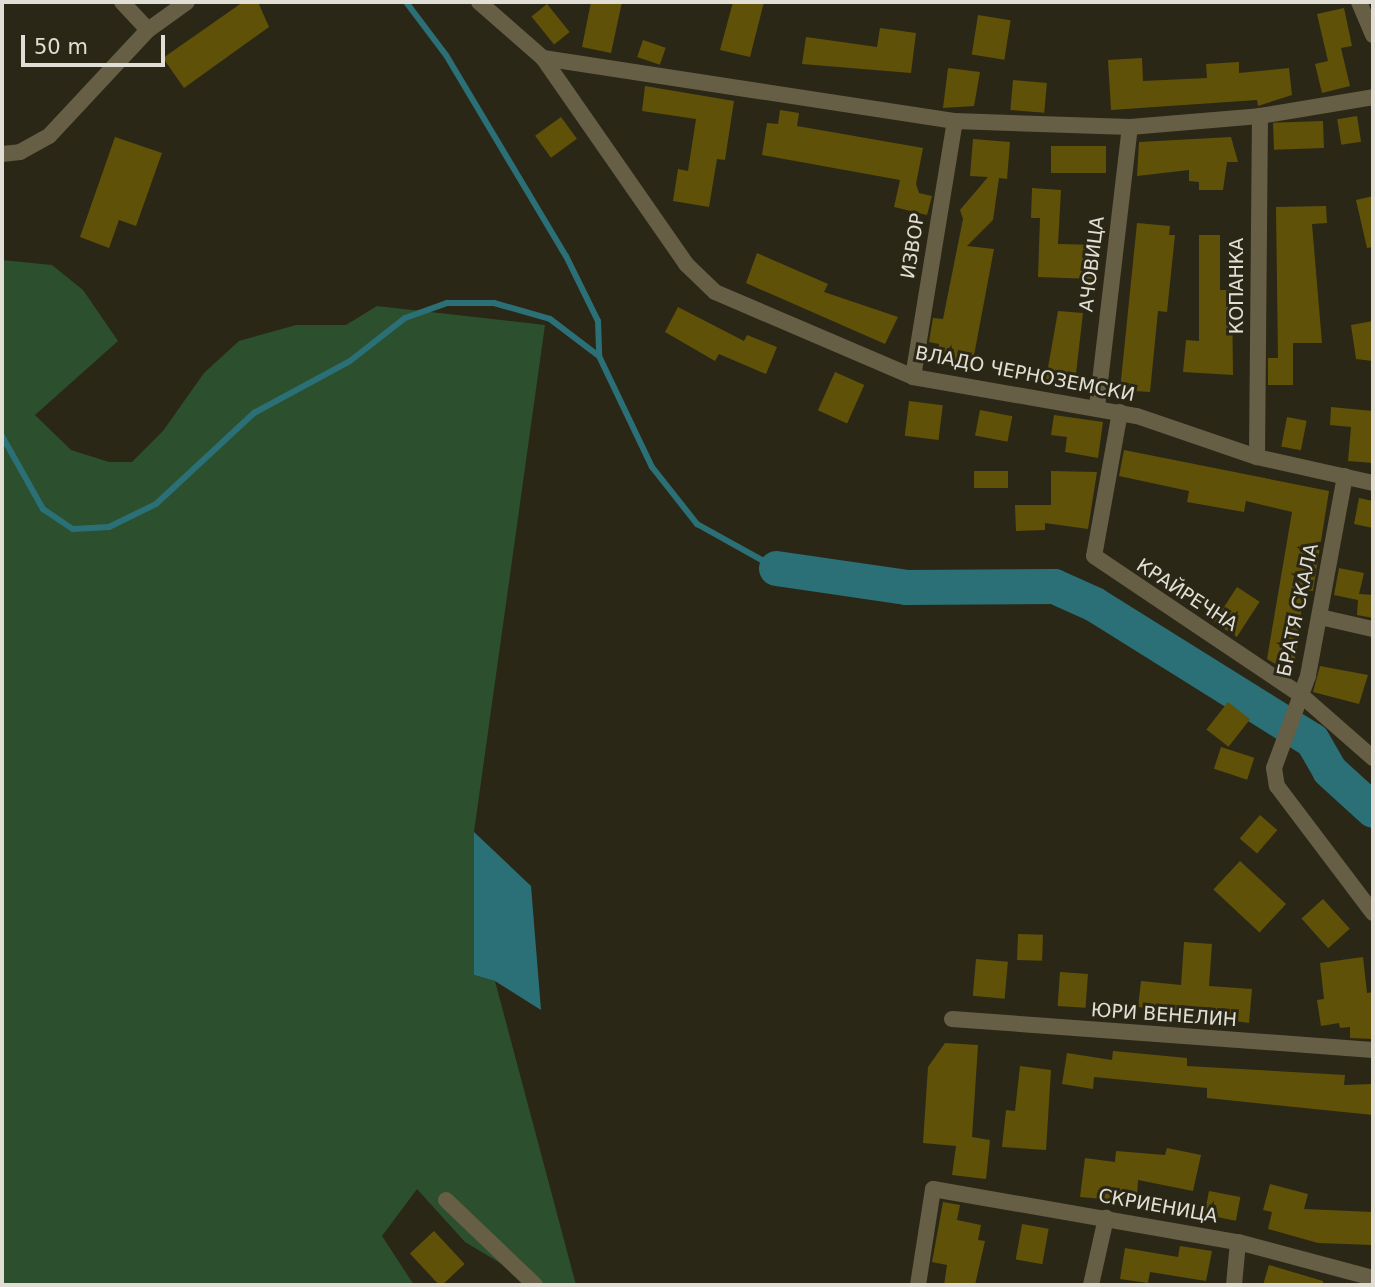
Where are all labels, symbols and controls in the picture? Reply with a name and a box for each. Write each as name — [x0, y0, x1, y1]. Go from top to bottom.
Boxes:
scale bar — [24, 21, 168, 65]
text: 50 m — [34, 35, 88, 59]
street label: ИЗВОР — [897, 212, 929, 280]
street label: АЧОВИЦА — [1075, 215, 1109, 313]
street label: КОПАНКА — [1226, 238, 1248, 334]
street label: ВЛАДО ЧЕРНОЗЕМСКИ — [913, 341, 1137, 407]
street label: БРАТЯ СКАЛА — [1273, 541, 1323, 679]
street label: КРАЙРЕЧНА — [1132, 554, 1242, 636]
street label: ЮРИ ВЕНЕЛИН — [1090, 999, 1238, 1031]
street label: СКРИЕНИЦА — [1097, 1184, 1219, 1228]

